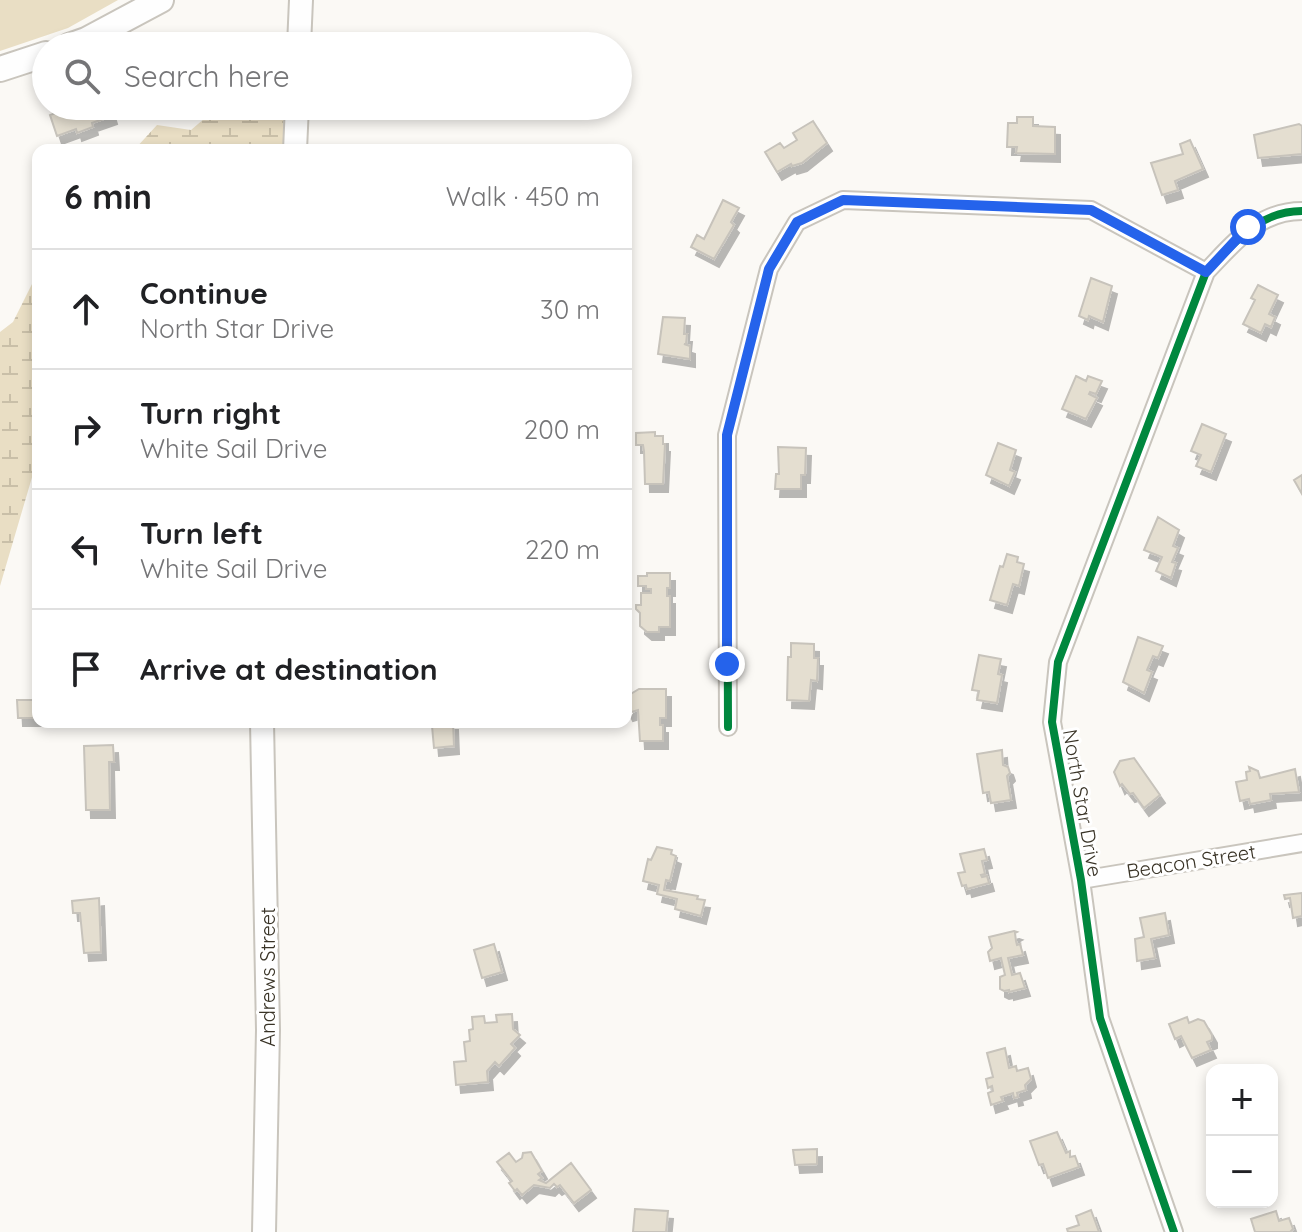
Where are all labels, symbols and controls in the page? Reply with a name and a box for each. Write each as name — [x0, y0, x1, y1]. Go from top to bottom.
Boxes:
search box — [32, 32, 632, 120]
icon: search — [60, 54, 104, 98]
text: Search here — [124, 57, 290, 95]
text: 6 min — [64, 175, 152, 218]
text: Walk · 450 m — [446, 180, 600, 213]
route start — [1230, 209, 1266, 245]
text: Continue — [140, 274, 268, 312]
icon: ahead — [64, 287, 108, 331]
text: 30 m — [540, 293, 600, 326]
text: North Star Drive — [140, 312, 334, 345]
text: Turn right — [140, 394, 281, 432]
icon: right — [64, 407, 108, 451]
text: 200 m — [524, 413, 600, 446]
text: White Sail Drive — [140, 432, 328, 465]
text: Turn left — [140, 514, 263, 552]
icon: left — [64, 527, 108, 571]
text: 220 m — [525, 533, 600, 566]
text: White Sail Drive — [140, 552, 328, 585]
route end — [709, 646, 745, 682]
icon: arrive — [64, 647, 108, 691]
text: Arrive at destination — [140, 650, 438, 688]
street label: North Star Drive — [1058, 727, 1108, 879]
street label: Beacon Street — [1125, 838, 1258, 884]
street label: Andrews Street — [255, 907, 280, 1047]
map controls — [1206, 1064, 1278, 1208]
button: + — [1206, 1064, 1278, 1136]
button: − — [1206, 1136, 1278, 1208]

